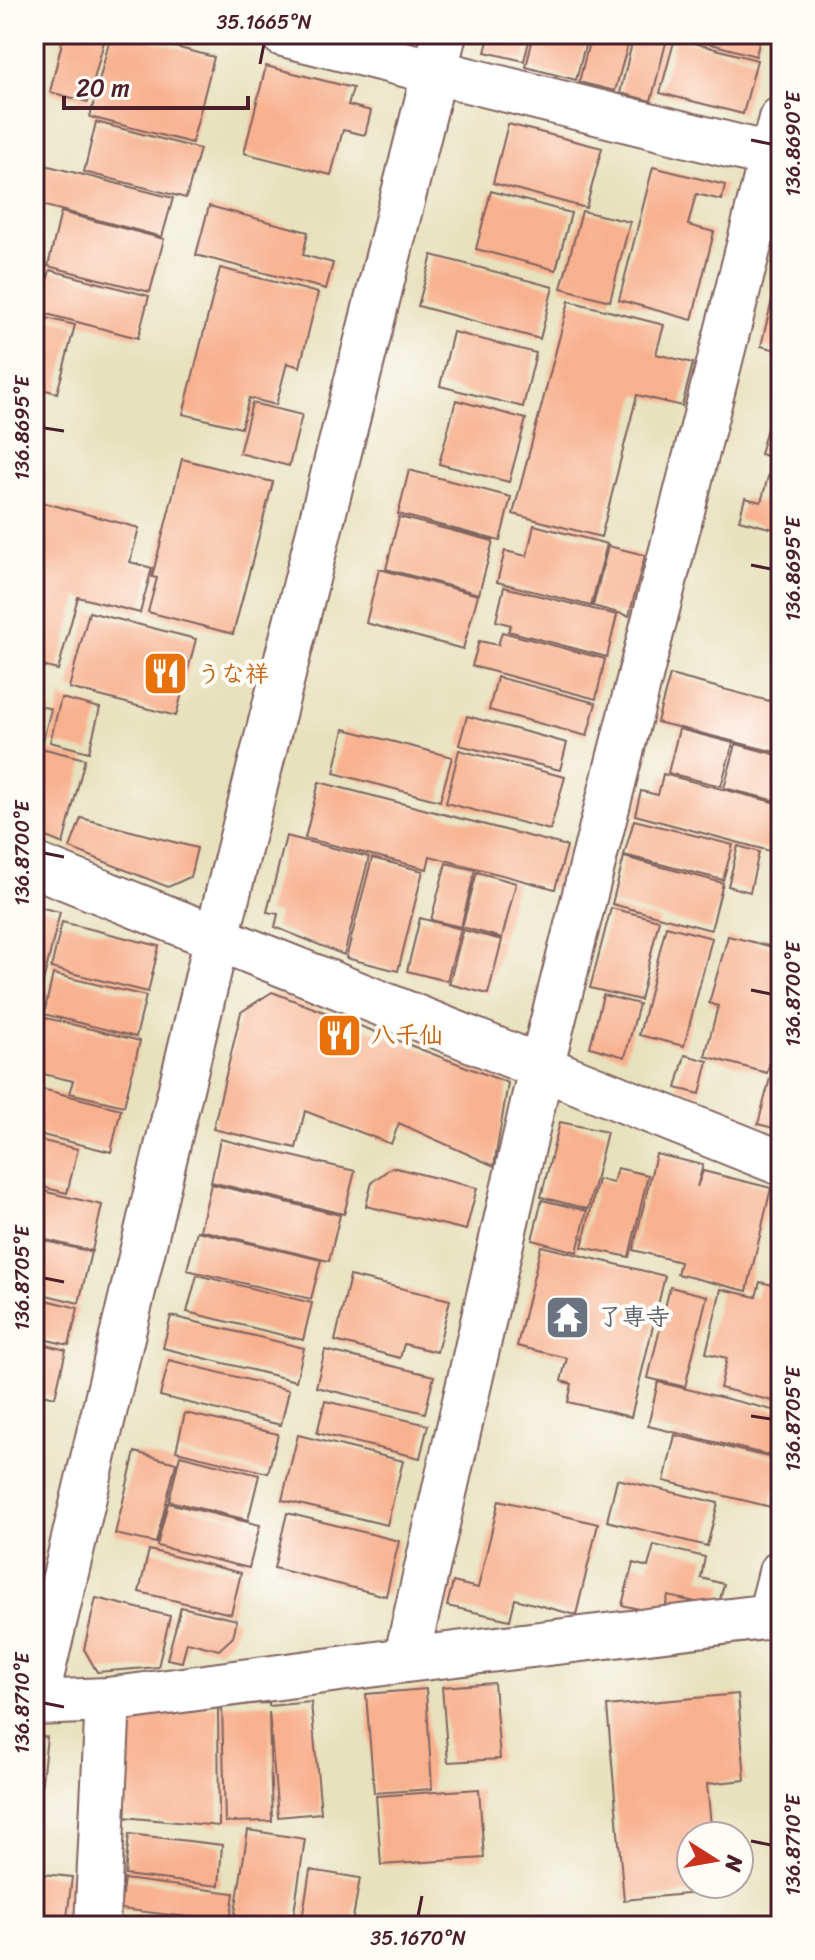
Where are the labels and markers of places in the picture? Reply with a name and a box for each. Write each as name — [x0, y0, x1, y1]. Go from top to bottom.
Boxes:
restaurant icon: うな祥 — [142, 650, 190, 698]
place label: うな祥 — [197, 653, 269, 695]
restaurant icon: 八千仙 — [316, 1011, 364, 1059]
place label: 八千仙 — [371, 1014, 443, 1056]
temple icon: 了専寺 — [543, 1293, 591, 1341]
place label: 了専寺 — [598, 1296, 670, 1338]

